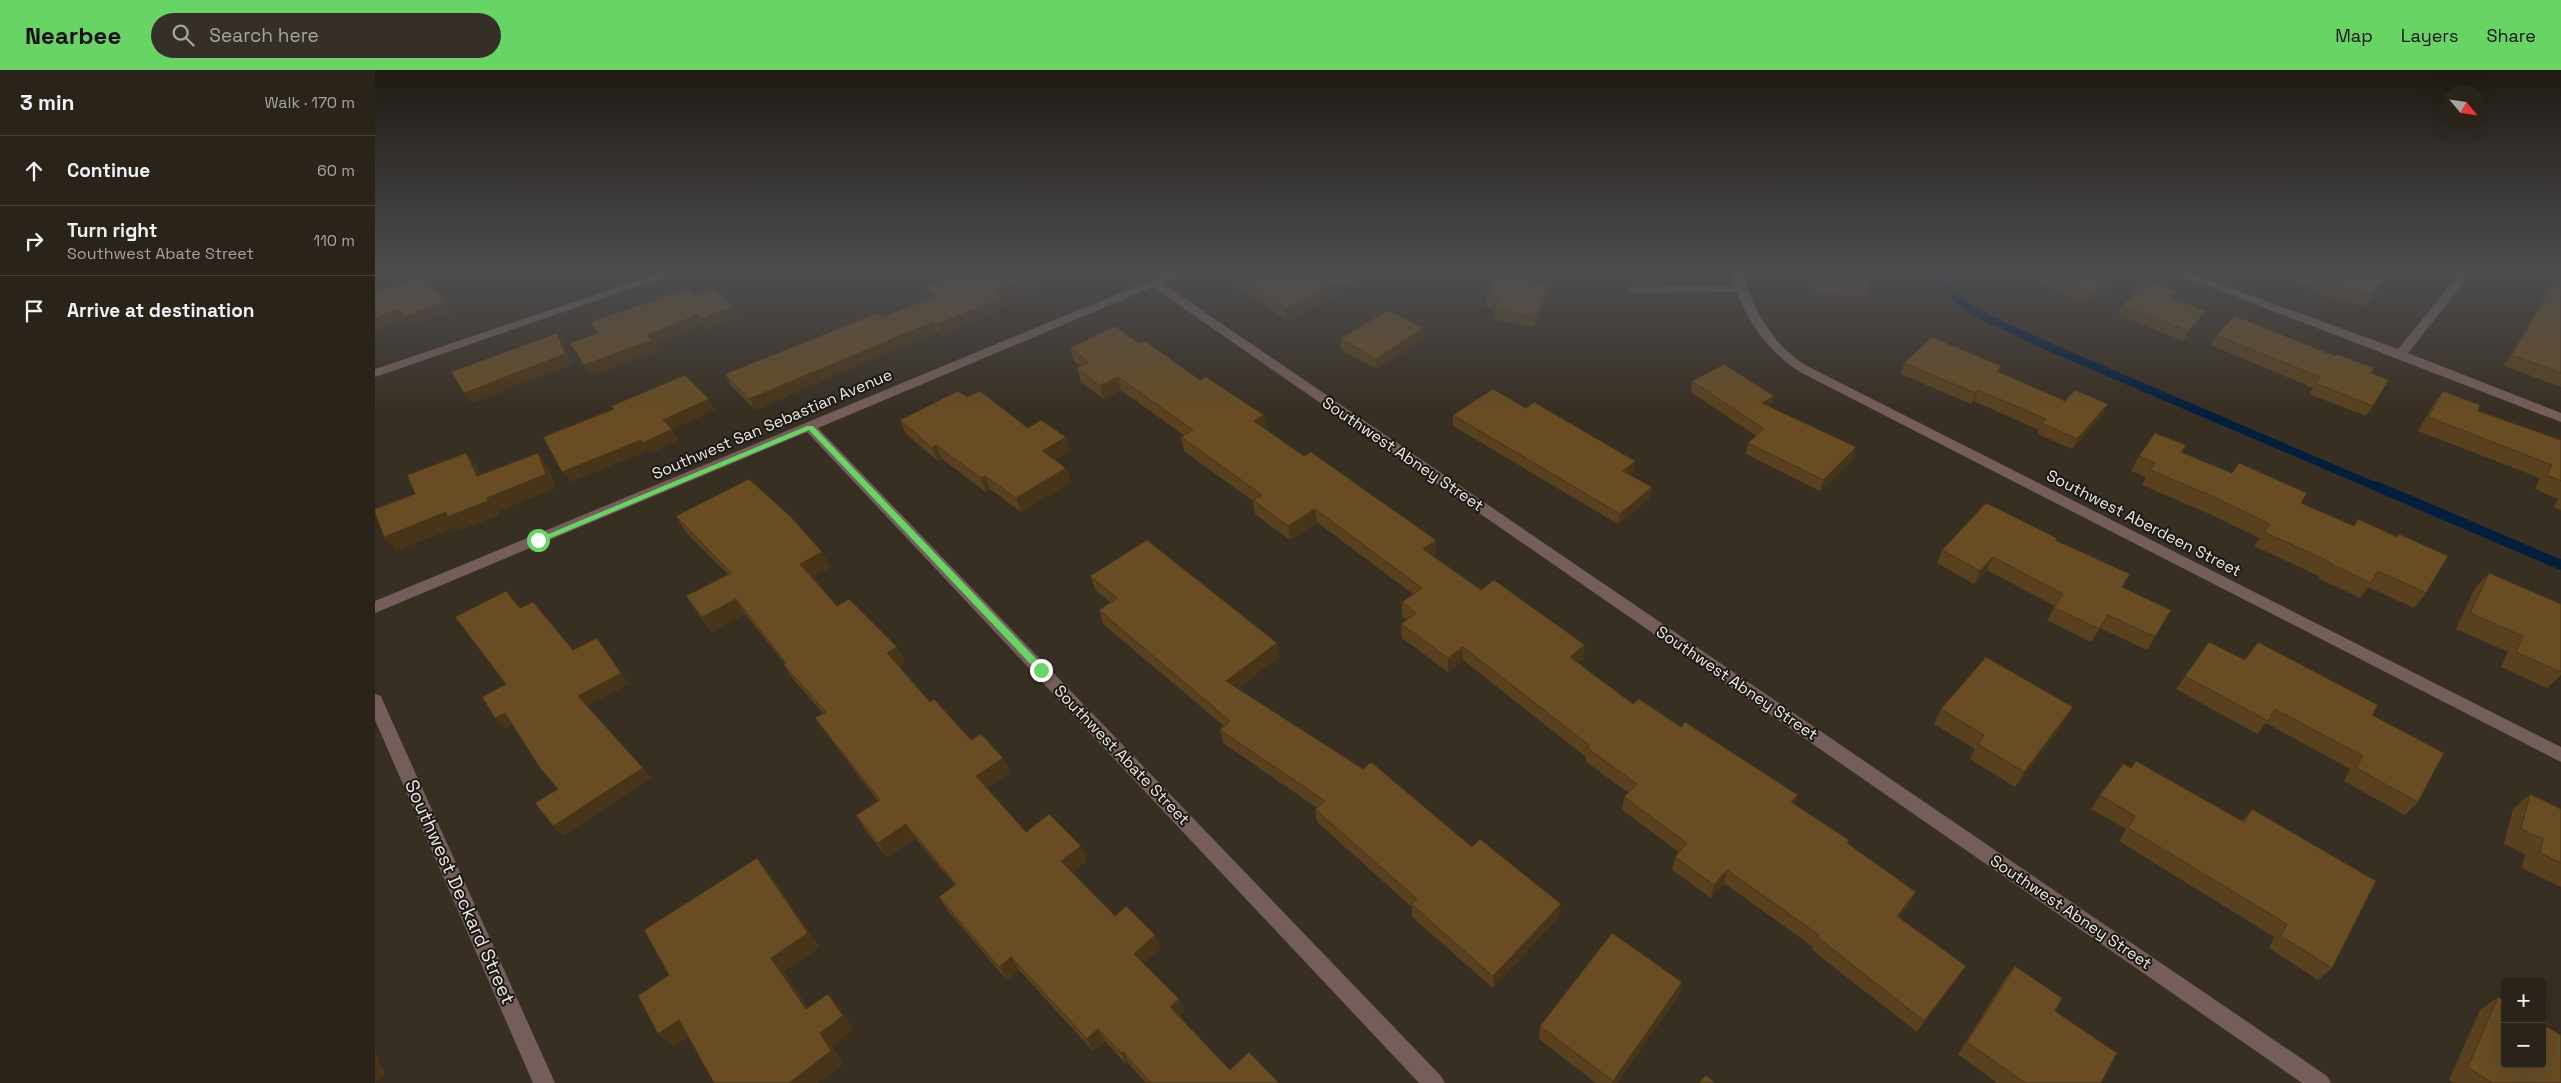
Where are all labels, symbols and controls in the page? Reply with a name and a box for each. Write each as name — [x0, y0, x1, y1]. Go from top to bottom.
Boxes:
search box — [151, 13, 501, 58]
text: Nearbee — [25, 20, 121, 51]
icon: search — [169, 21, 197, 49]
text: Search here — [209, 23, 319, 48]
text: Map — [2335, 24, 2373, 47]
text: Layers — [2401, 24, 2458, 47]
text: Share — [2486, 24, 2536, 47]
north arrow — [2441, 85, 2486, 130]
text: 3 min — [20, 89, 75, 116]
text: Walk · 170 m — [265, 92, 355, 113]
icon: ahead — [20, 157, 48, 185]
text: Continue — [67, 158, 150, 183]
text: 60 m — [317, 160, 355, 181]
text: Turn right — [67, 218, 157, 243]
icon: right — [20, 227, 48, 255]
text: 110 m — [313, 230, 355, 251]
text: Southwest Abate Street — [67, 243, 254, 264]
icon: arrive — [20, 297, 48, 325]
text: Arrive at destination — [67, 298, 255, 323]
street label: Southwest San Sebastian Avenue — [649, 364, 895, 484]
street label: Southwest Abney Street — [1318, 392, 1488, 516]
street label: Southwest Aberdeen Street — [2043, 465, 2245, 581]
route start — [527, 529, 550, 552]
street label: Southwest Abney Street — [1652, 621, 1822, 745]
route end — [1030, 659, 1053, 682]
street label: Southwest Abate Street — [1050, 681, 1194, 829]
street label: Southwest Deckard Street — [399, 776, 521, 1008]
street label: Southwest Abney Street — [1986, 850, 2156, 974]
map controls — [2501, 978, 2546, 1068]
button: + — [2501, 978, 2546, 1023]
button: − — [2501, 1023, 2546, 1068]

